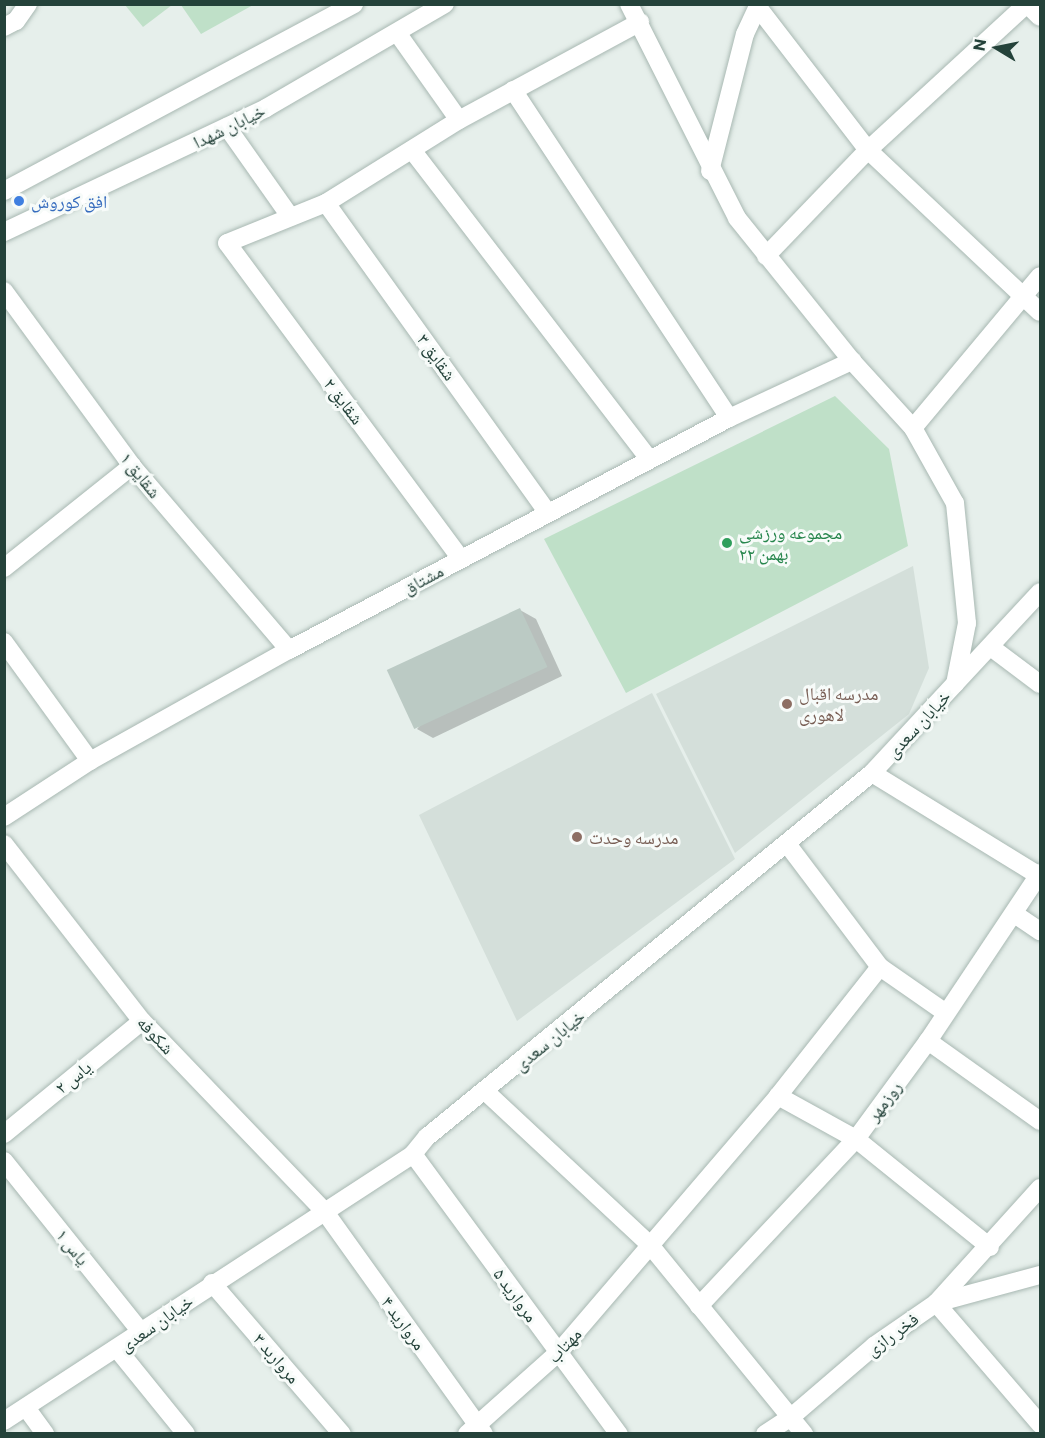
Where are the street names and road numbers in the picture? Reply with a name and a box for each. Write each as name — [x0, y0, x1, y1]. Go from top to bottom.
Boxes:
street label: خیابان شهدا — [189, 99, 269, 153]
street label: شقایق ۳ — [413, 329, 461, 385]
street label: شقایق ۲ — [320, 373, 368, 429]
street label: شقایق ۱ — [116, 448, 166, 502]
street label: مشتاق — [399, 559, 447, 599]
street label: خیابان سعدی — [881, 686, 955, 762]
street label: خیابان سعدی — [509, 1005, 589, 1075]
street label: شکوفه — [133, 1011, 179, 1059]
street label: یاس ۲ — [50, 1056, 96, 1098]
street label: روزمهر — [862, 1077, 906, 1125]
street label: یاس ۱ — [52, 1224, 94, 1270]
street label: مروارید ۵ — [489, 1264, 543, 1326]
street label: خیابان سعدی — [115, 1290, 197, 1356]
street label: مروارید ۴ — [377, 1292, 431, 1354]
street label: فخر رازی — [862, 1308, 922, 1360]
street label: مهتاب — [542, 1323, 586, 1367]
street label: مرواربد ۳ — [249, 1328, 305, 1388]

